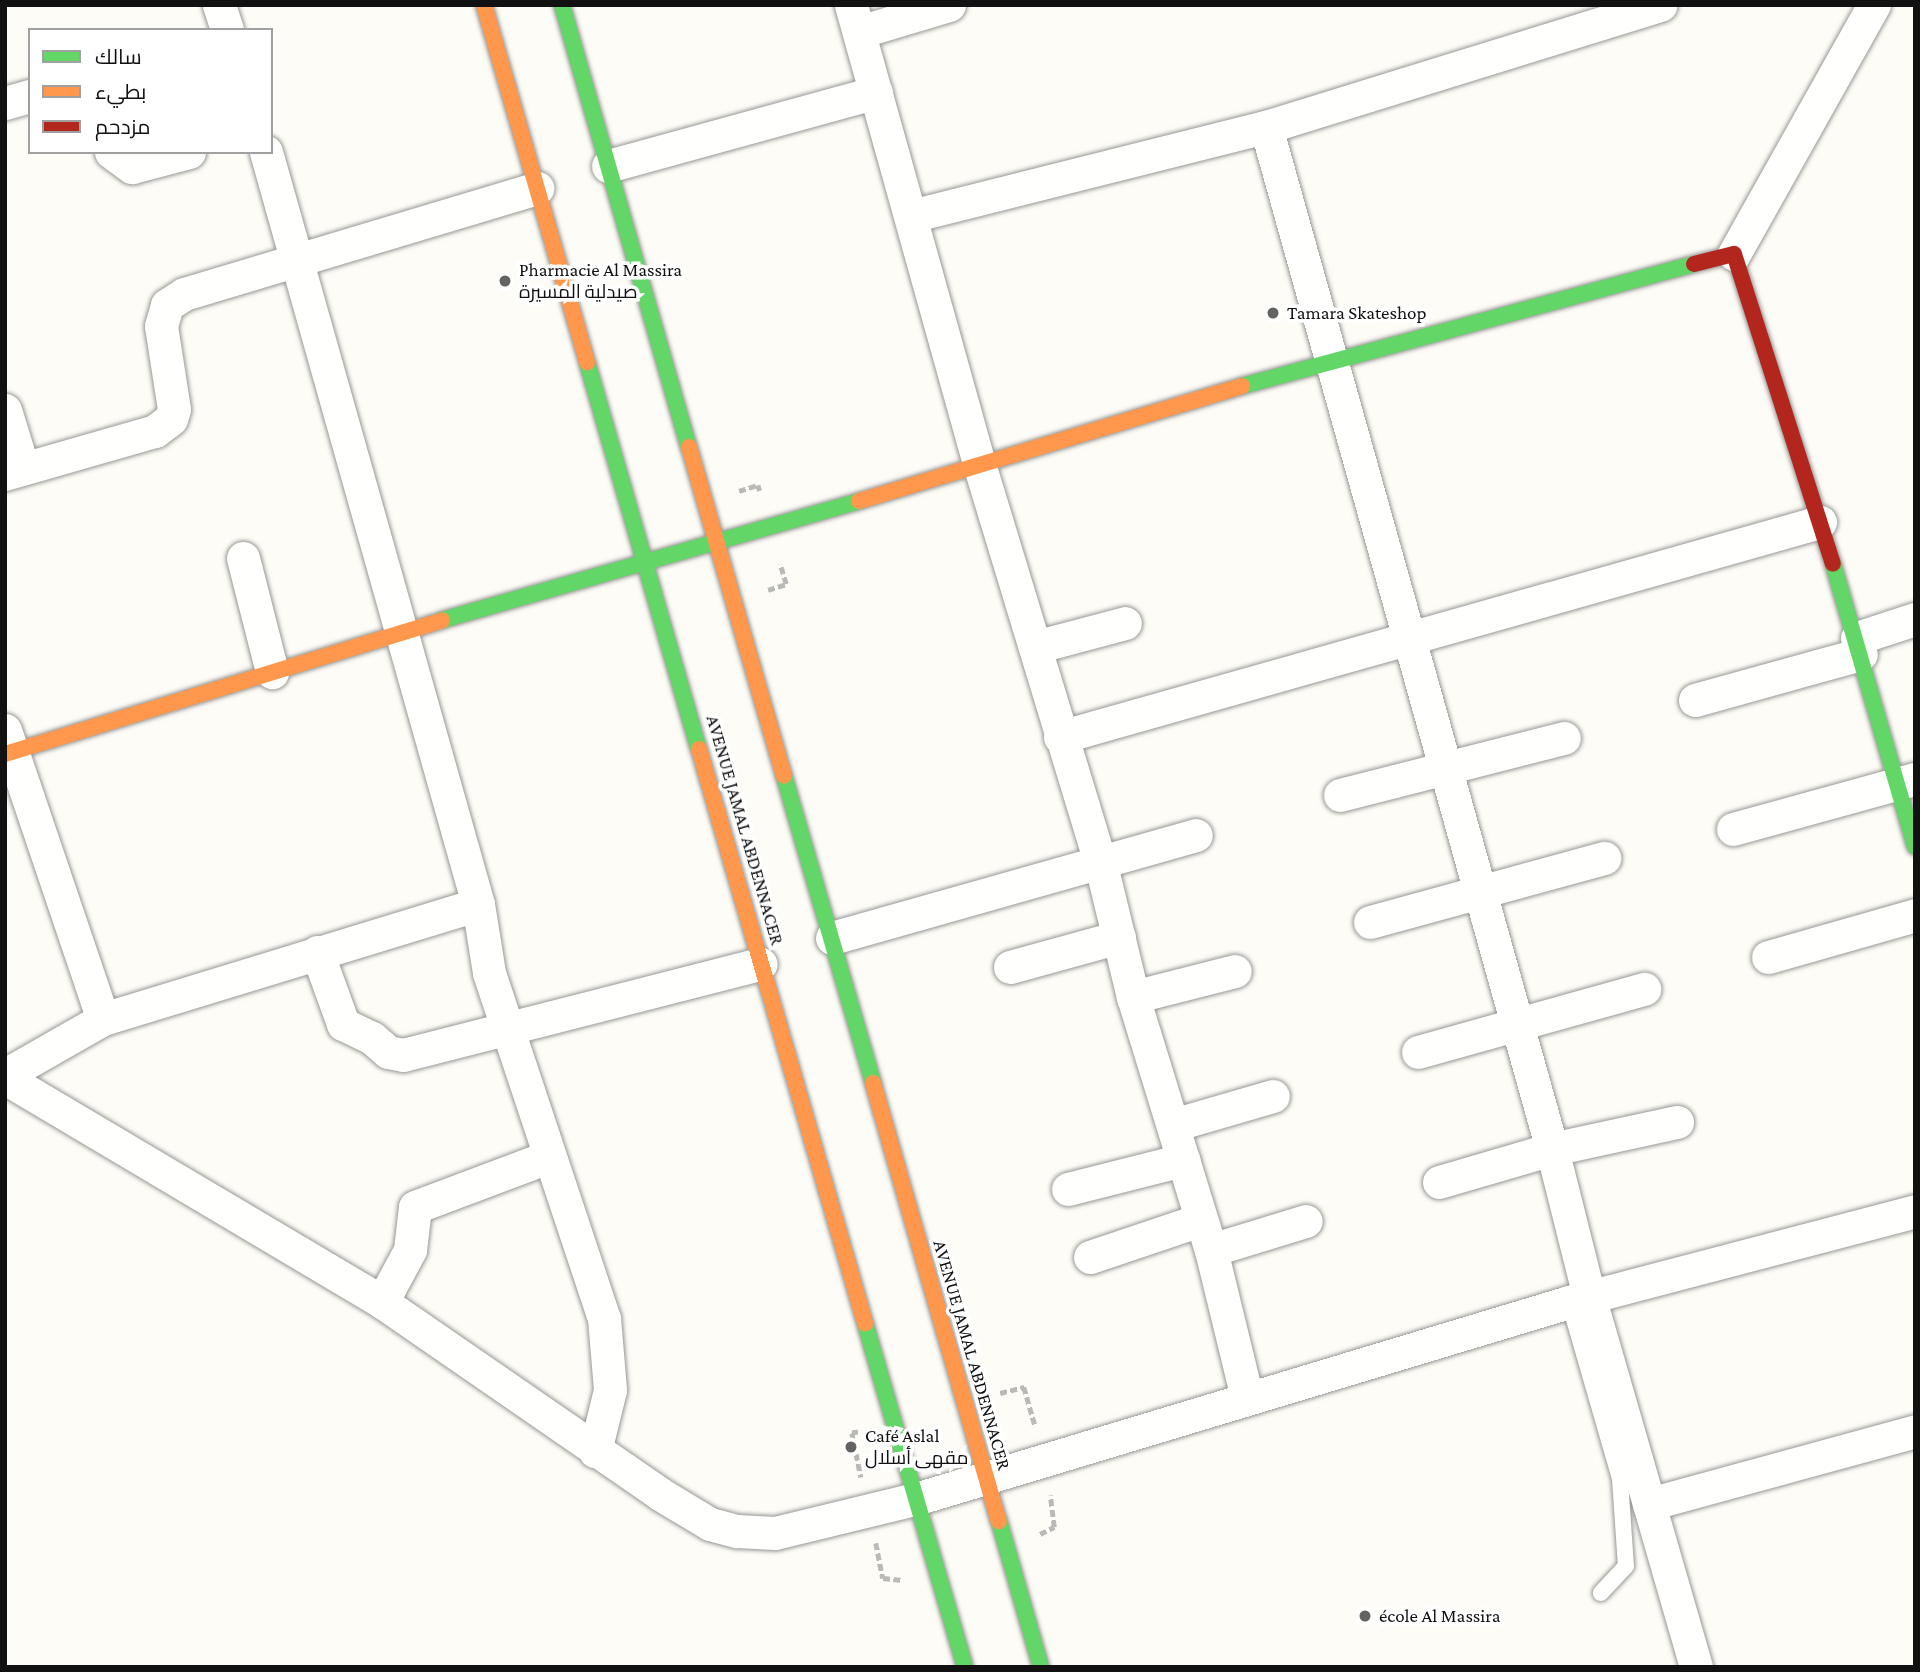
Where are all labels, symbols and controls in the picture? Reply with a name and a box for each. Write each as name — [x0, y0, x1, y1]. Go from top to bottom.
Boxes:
legend — [28, 28, 273, 154]
text: سالك — [95, 45, 142, 69]
text: بطيء — [95, 80, 146, 104]
text: مزدحم — [95, 115, 150, 139]
place label: Pharmacie Al Massira صيدلية المسيرة — [519, 259, 682, 303]
marker: Pharmacie Al Massira صيدلية المسيرة — [497, 273, 513, 289]
place label: Tamara Skateshop — [1287, 302, 1427, 324]
marker: Tamara Skateshop — [1265, 305, 1281, 321]
street label: AVENUE JAMAL ABDENNACER — [701, 712, 789, 948]
street label: AVENUE JAMAL ABDENNACER — [928, 1237, 1016, 1473]
place label: Café Aslal مقهى أسلال — [865, 1425, 968, 1469]
marker: Café Aslal مقهى أسلال — [843, 1439, 859, 1455]
place label: école Al Massira — [1379, 1605, 1500, 1627]
marker: école Al Massira — [1357, 1608, 1373, 1624]

